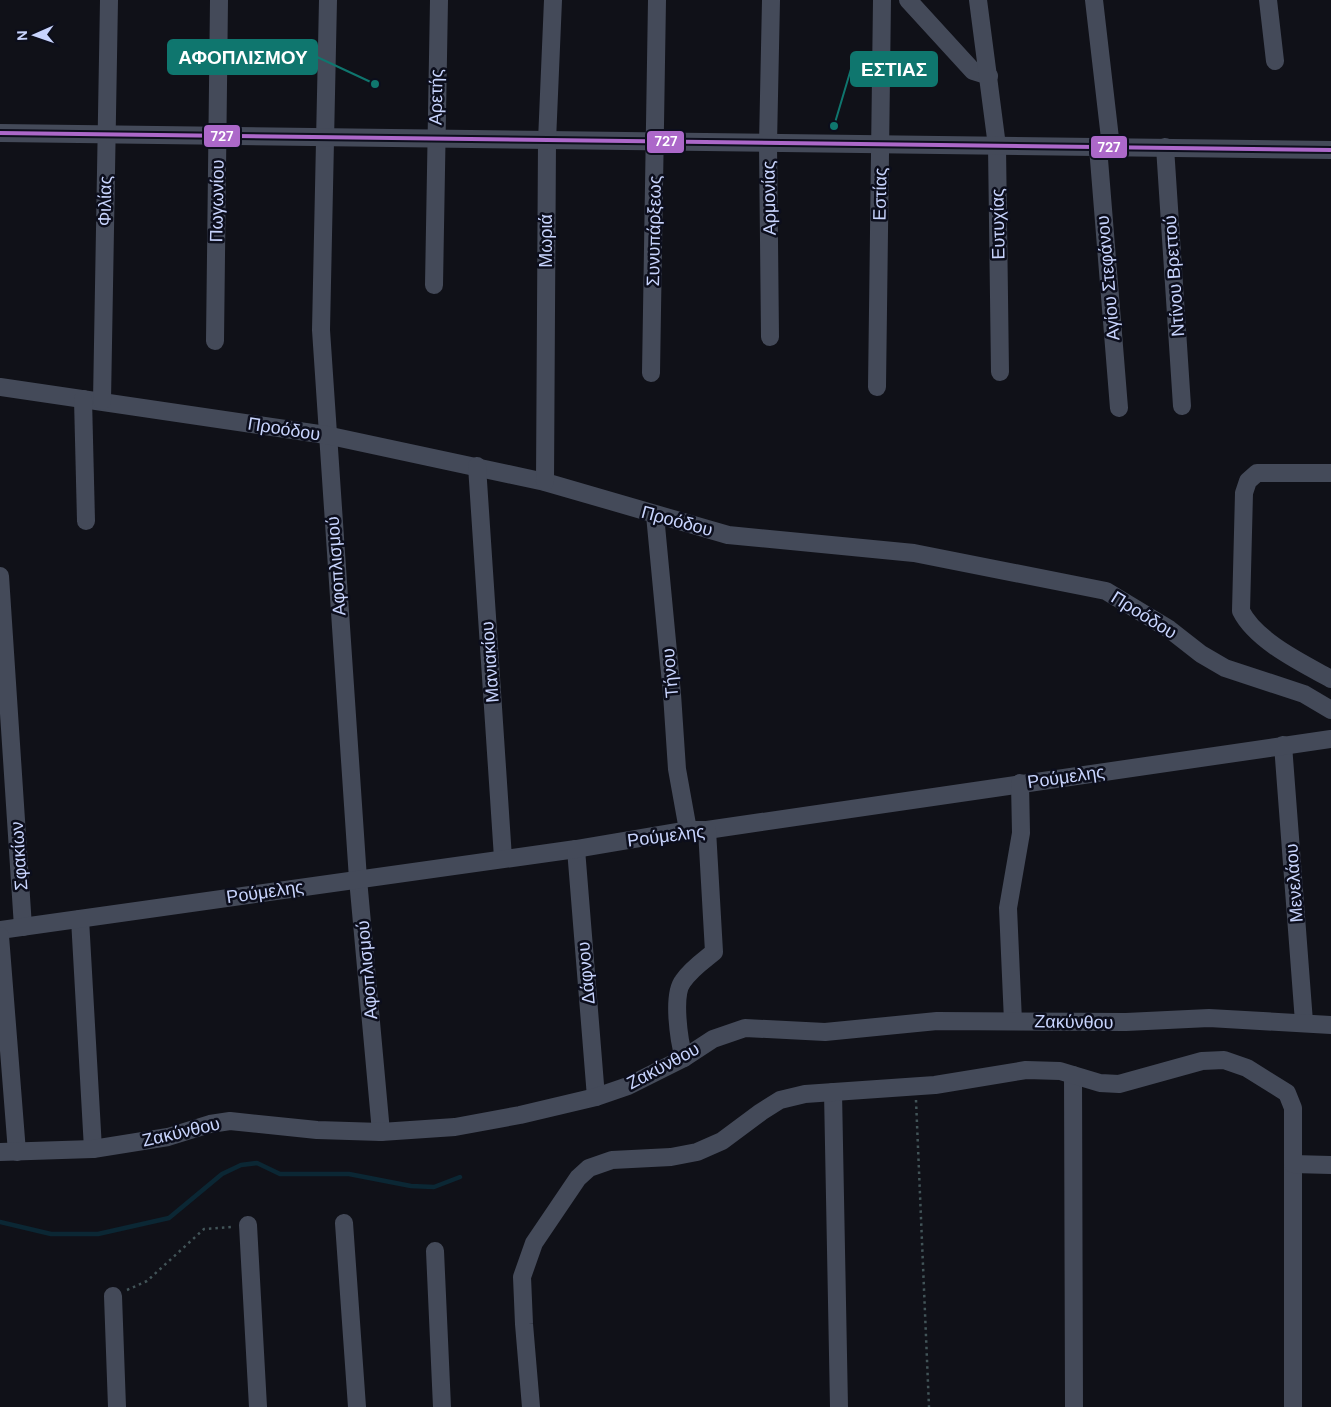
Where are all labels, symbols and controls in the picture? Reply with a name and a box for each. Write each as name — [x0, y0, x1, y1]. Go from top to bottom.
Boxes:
north arrow — [10, 10, 60, 60]
text: N — [13, 30, 31, 41]
callout: ΑΦΟΠΛΙΣΜΟΥ — [168, 40, 317, 74]
text: ΑΦΟΠΛΙΣΜΟΥ — [178, 45, 308, 70]
callout: ΕΣΤΙΑΣ — [851, 52, 937, 86]
text: ΕΣΤΙΑΣ — [861, 57, 927, 82]
street label: Αρετής — [424, 68, 448, 125]
line badge: 727 — [203, 124, 241, 148]
text: 727 — [211, 127, 234, 145]
line badge: 727 — [646, 130, 685, 154]
text: 727 — [655, 132, 678, 150]
line badge: 727 — [1090, 135, 1128, 159]
text: 727 — [1098, 138, 1121, 156]
street label: Πωγωνίου — [204, 159, 230, 243]
street label: Αρμονίας — [756, 160, 782, 236]
street label: Εστίας — [868, 167, 892, 221]
street label: Φιλίας — [93, 175, 117, 226]
street label: Συνυπάρξεως — [641, 175, 667, 287]
street label: Ευτυχίας — [985, 188, 1011, 260]
street label: Μωριά — [534, 214, 558, 268]
street label: Αγίου Στεφάνου — [1091, 214, 1125, 342]
street label: Ντίνου Βρεττού — [1158, 214, 1190, 338]
street label: Προόδου — [246, 411, 322, 447]
street label: Προόδου — [639, 500, 715, 542]
street label: Αφοπλισμού — [321, 515, 351, 617]
street label: Προόδου — [1107, 585, 1181, 645]
street label: Μανιακίου — [475, 620, 505, 704]
street label: Τήνου — [656, 647, 684, 699]
street label: Ρούμελης — [1026, 760, 1107, 794]
street label: Ρούμελης — [626, 819, 706, 853]
street label: Σφακίων — [5, 821, 33, 891]
street label: Μενελάου — [1279, 843, 1309, 923]
street label: Ρούμελης — [225, 875, 306, 909]
street label: Αφοπλισμού — [351, 919, 383, 1021]
street label: Δάφνου — [571, 941, 601, 1005]
street label: Ζακύνθου — [1034, 1009, 1114, 1035]
street label: Ζακύνθου — [622, 1037, 704, 1095]
street label: Ζακύνθου — [140, 1111, 222, 1153]

